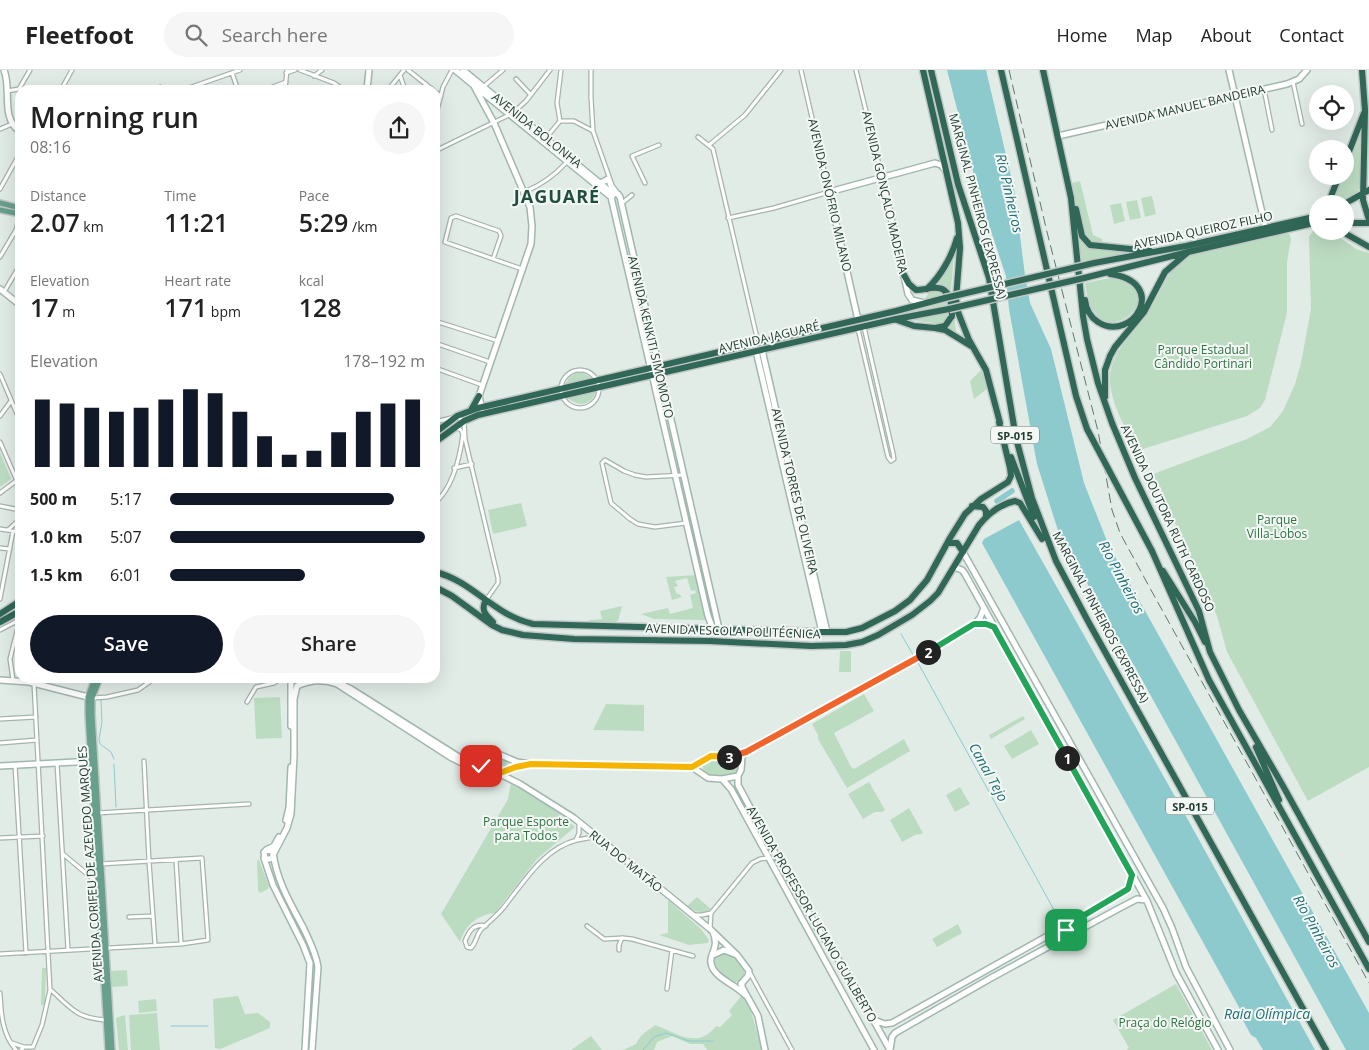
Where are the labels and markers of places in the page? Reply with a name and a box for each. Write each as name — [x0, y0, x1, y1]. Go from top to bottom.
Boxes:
pin: 2 — [916, 640, 940, 664]
pin: 3 — [716, 744, 742, 770]
pin — [460, 745, 502, 787]
pin: 1 — [1054, 746, 1080, 770]
pin — [1045, 909, 1087, 951]

